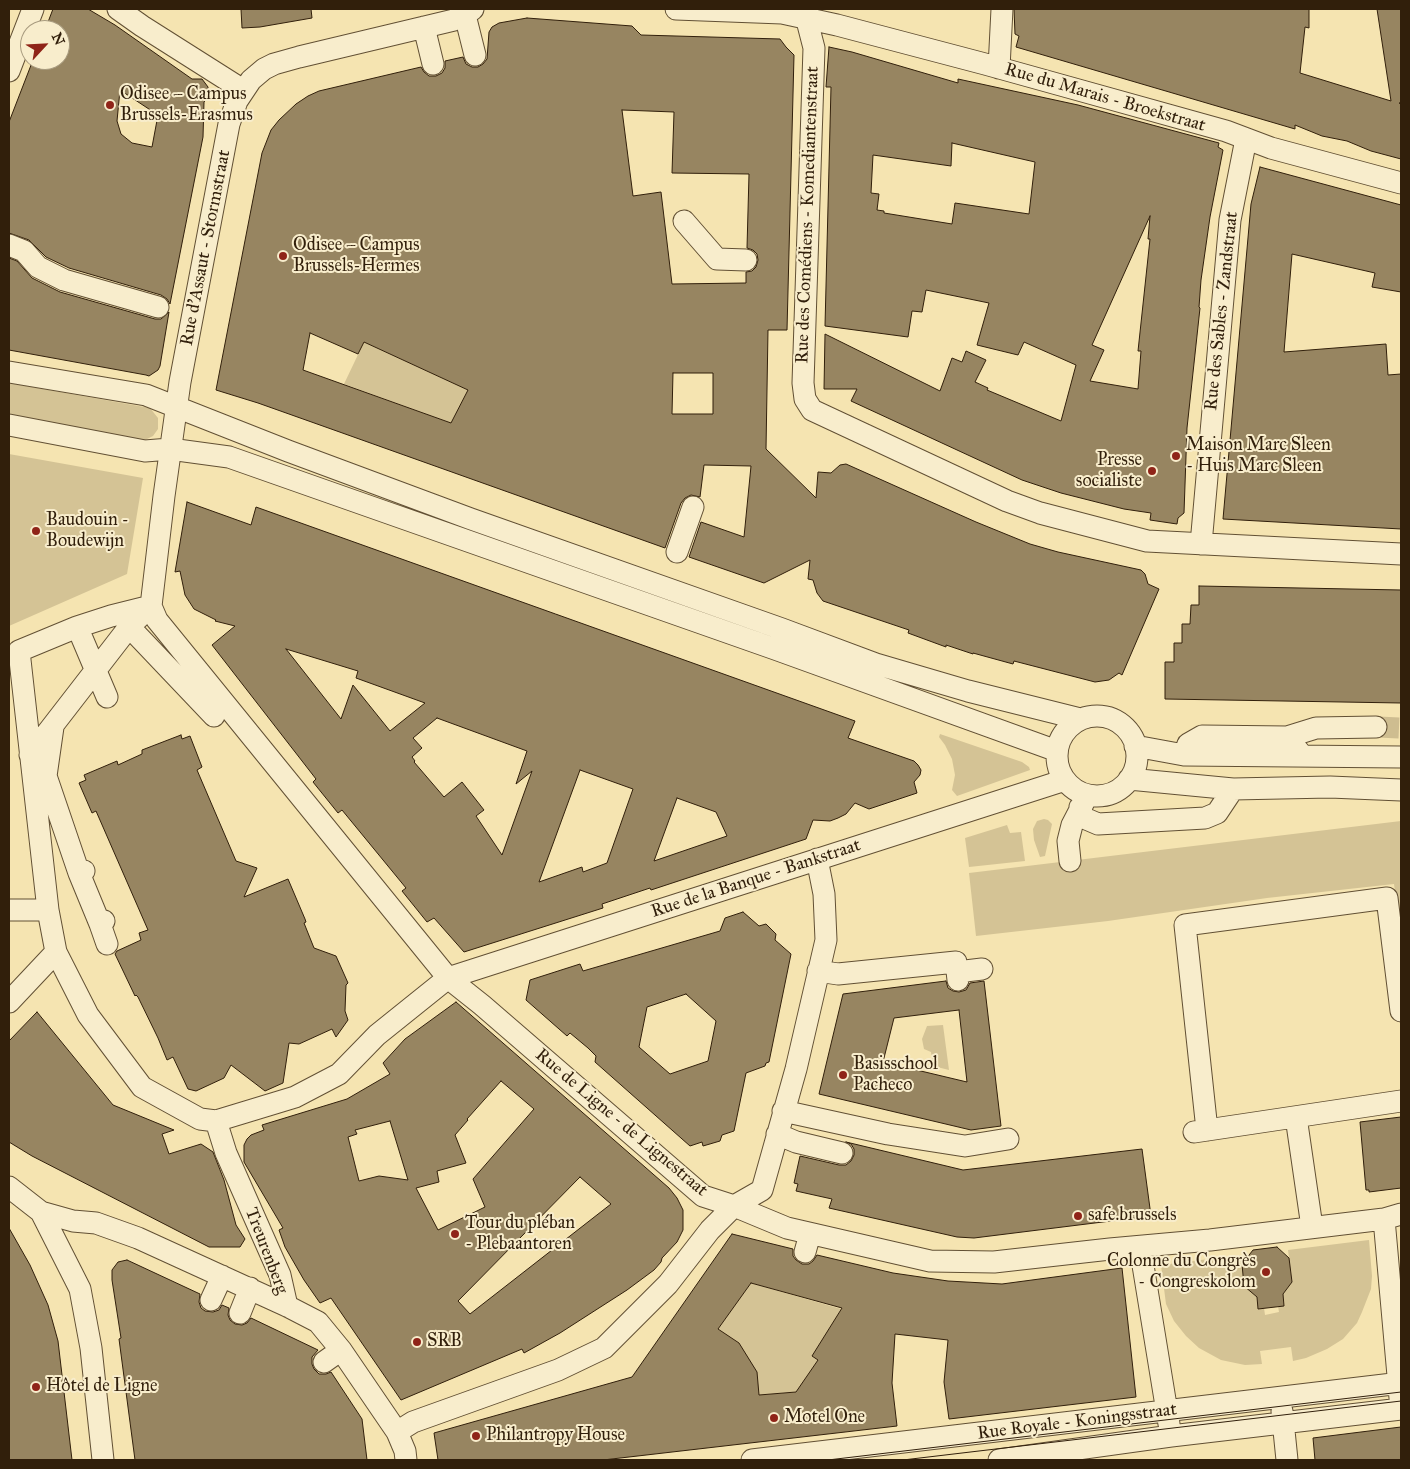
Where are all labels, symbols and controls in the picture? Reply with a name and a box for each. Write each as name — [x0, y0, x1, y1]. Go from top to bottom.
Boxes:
north arrow — [20, 20, 70, 70]
text: N — [48, 30, 68, 48]
street label: Rue du Marais - Broekstraat — [1002, 59, 1208, 137]
street label: Rue des Comédiens - Komediantenstraat — [792, 66, 824, 364]
place label: Odisee – Campus Brussels-Erasmus — [120, 84, 253, 126]
marker: Odisee – Campus Brussels-Erasmus — [104, 99, 116, 111]
street label: Rue d'Assaut - Stormstraat — [176, 148, 236, 348]
street label: Rue des Sables - Zandstraat — [1201, 210, 1243, 412]
place label: Odisee – Campus Brussels-Hermes — [293, 235, 420, 278]
marker: Odisee – Campus Brussels-Hermes — [277, 250, 289, 262]
place label: Maison Marc Sleen - Huis Marc Sleen — [1186, 435, 1331, 478]
place label: Presse socialiste — [1076, 450, 1142, 492]
marker: Maison Marc Sleen - Huis Marc Sleen — [1170, 450, 1182, 462]
marker: Presse socialiste — [1146, 465, 1158, 477]
place label: Baudouin - Boudewijn — [46, 510, 129, 552]
marker: Baudouin - Boudewijn — [30, 525, 42, 537]
street label: Rue de la Banque - Bankstraat — [648, 835, 864, 923]
street label: Rue de Ligne - de Lignestraat — [530, 1045, 712, 1201]
place label: Basisschool Pacheco — [853, 1054, 938, 1096]
marker: Basisschool Pacheco — [837, 1069, 849, 1081]
street label: Treurenberg — [240, 1205, 292, 1297]
place label: safe.brussels — [1088, 1205, 1176, 1227]
marker: safe.brussels — [1072, 1210, 1084, 1222]
place label: Tour du pléban - Plebaantoren — [465, 1213, 575, 1256]
marker: Tour du pléban - Plebaantoren — [449, 1228, 461, 1240]
place label: Colonne du Congrès - Congreskolom — [1107, 1251, 1256, 1294]
marker: Colonne du Congrès - Congreskolom — [1260, 1266, 1272, 1278]
place label: SRB — [427, 1331, 462, 1353]
marker: SRB — [411, 1336, 423, 1348]
place label: Hôtel de Ligne — [46, 1376, 157, 1398]
marker: Hôtel de Ligne — [30, 1381, 42, 1393]
street label: Rue Royale - Koningsstraat — [976, 1399, 1178, 1445]
place label: Motel One — [784, 1407, 865, 1429]
marker: Motel One — [768, 1412, 780, 1424]
place label: Philantropy House — [486, 1425, 625, 1447]
marker: Philantropy House — [470, 1430, 482, 1442]

